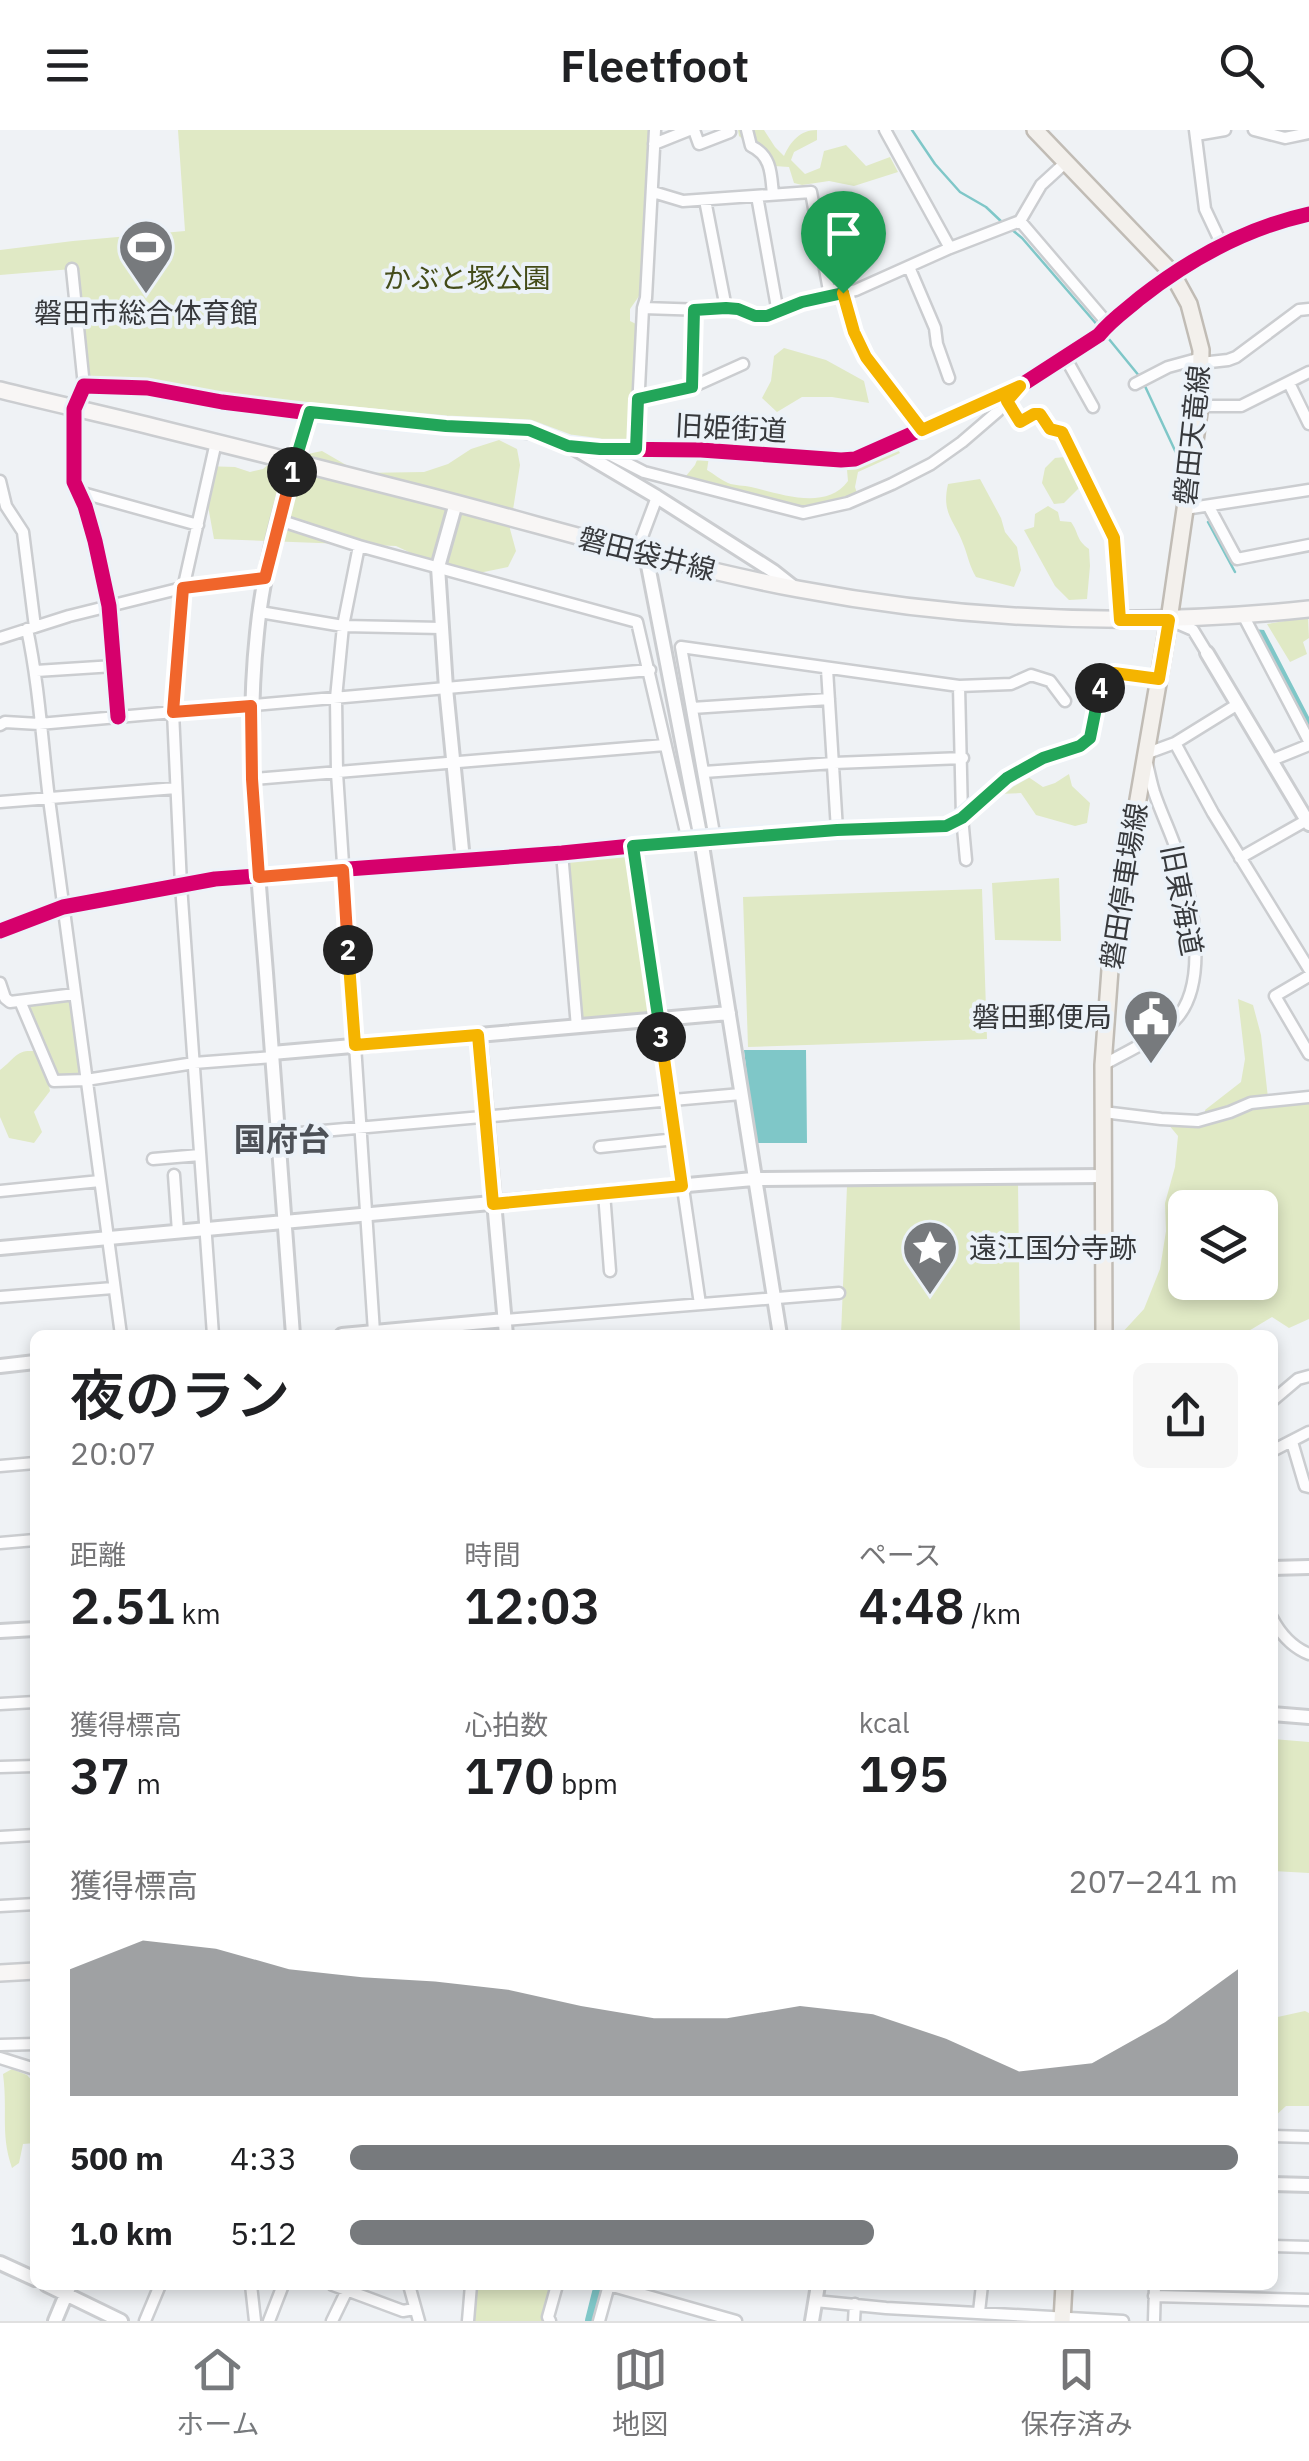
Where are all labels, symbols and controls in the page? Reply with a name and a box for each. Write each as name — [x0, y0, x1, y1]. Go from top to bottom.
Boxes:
text: Fleetfoot — [560, 36, 749, 94]
icon: menu — [40, 38, 95, 93]
icon: search — [1214, 38, 1269, 93]
pin — [801, 191, 886, 294]
icon: arrive — [816, 206, 871, 261]
sports icon: 磐田市総合体育館 — [116, 217, 176, 296]
park label: かぶと塚公園 — [383, 259, 551, 296]
place label: 磐田市総合体育館 — [34, 294, 258, 331]
street label: 磐田天竜線 — [1166, 363, 1217, 507]
street label: 旧姫街道 — [674, 406, 788, 449]
pin: 1 — [267, 447, 317, 497]
text: 1 — [284, 453, 300, 490]
street label: 磐田袋井線 — [575, 519, 720, 588]
pin: 4 — [1075, 663, 1125, 713]
text: 4 — [1092, 669, 1108, 706]
street label: 磐田停車場線 — [1092, 800, 1155, 972]
street label: 旧東海道 — [1154, 841, 1211, 958]
pin: 2 — [323, 925, 373, 975]
text: 2 — [340, 931, 356, 968]
public building icon: 磐田郵便局 — [1121, 987, 1181, 1066]
place label: 磐田郵便局 — [972, 998, 1112, 1035]
pin: 3 — [636, 1012, 686, 1062]
text: 3 — [653, 1018, 669, 1055]
district label: 国府台 — [234, 1118, 330, 1160]
map controls — [1168, 1190, 1278, 1300]
button: layers — [1168, 1190, 1278, 1300]
place icon: 遠江国分寺跡 — [900, 1218, 960, 1297]
place label: 遠江国分寺跡 — [969, 1229, 1137, 1266]
text: 夜のラン — [70, 1359, 290, 1430]
button: share — [1133, 1363, 1238, 1468]
text: 20:07 — [70, 1432, 156, 1474]
text: 距離 — [70, 1536, 126, 1573]
text: 時間 — [464, 1536, 520, 1573]
text: ペース — [859, 1536, 941, 1573]
text: 2.51 — [70, 1573, 175, 1638]
text: 12:03 — [464, 1573, 600, 1638]
text: 4:48 — [859, 1573, 965, 1638]
text: km — [175, 1595, 221, 1632]
text: /km — [965, 1595, 1021, 1632]
text: kcal — [859, 1704, 910, 1741]
text: 獲得標高 — [70, 1706, 182, 1743]
text: 心拍数 — [464, 1706, 548, 1743]
text: 195 — [859, 1741, 949, 1806]
text: 37 — [70, 1743, 130, 1808]
text: 170 — [464, 1743, 554, 1808]
text: m — [130, 1765, 161, 1802]
text: bpm — [554, 1765, 618, 1802]
text: 207–241 m — [1068, 1860, 1238, 1902]
text: 獲得標高 — [70, 1864, 198, 1906]
text: 500 m — [70, 2137, 164, 2179]
text: 4:33 — [230, 2137, 297, 2179]
text: 1.0 km — [70, 2212, 173, 2254]
text: 5:12 — [230, 2212, 297, 2254]
tab: ホーム — [176, 2342, 259, 2442]
tab: 地図 — [612, 2342, 668, 2442]
tab: 保存済み — [1021, 2342, 1133, 2442]

